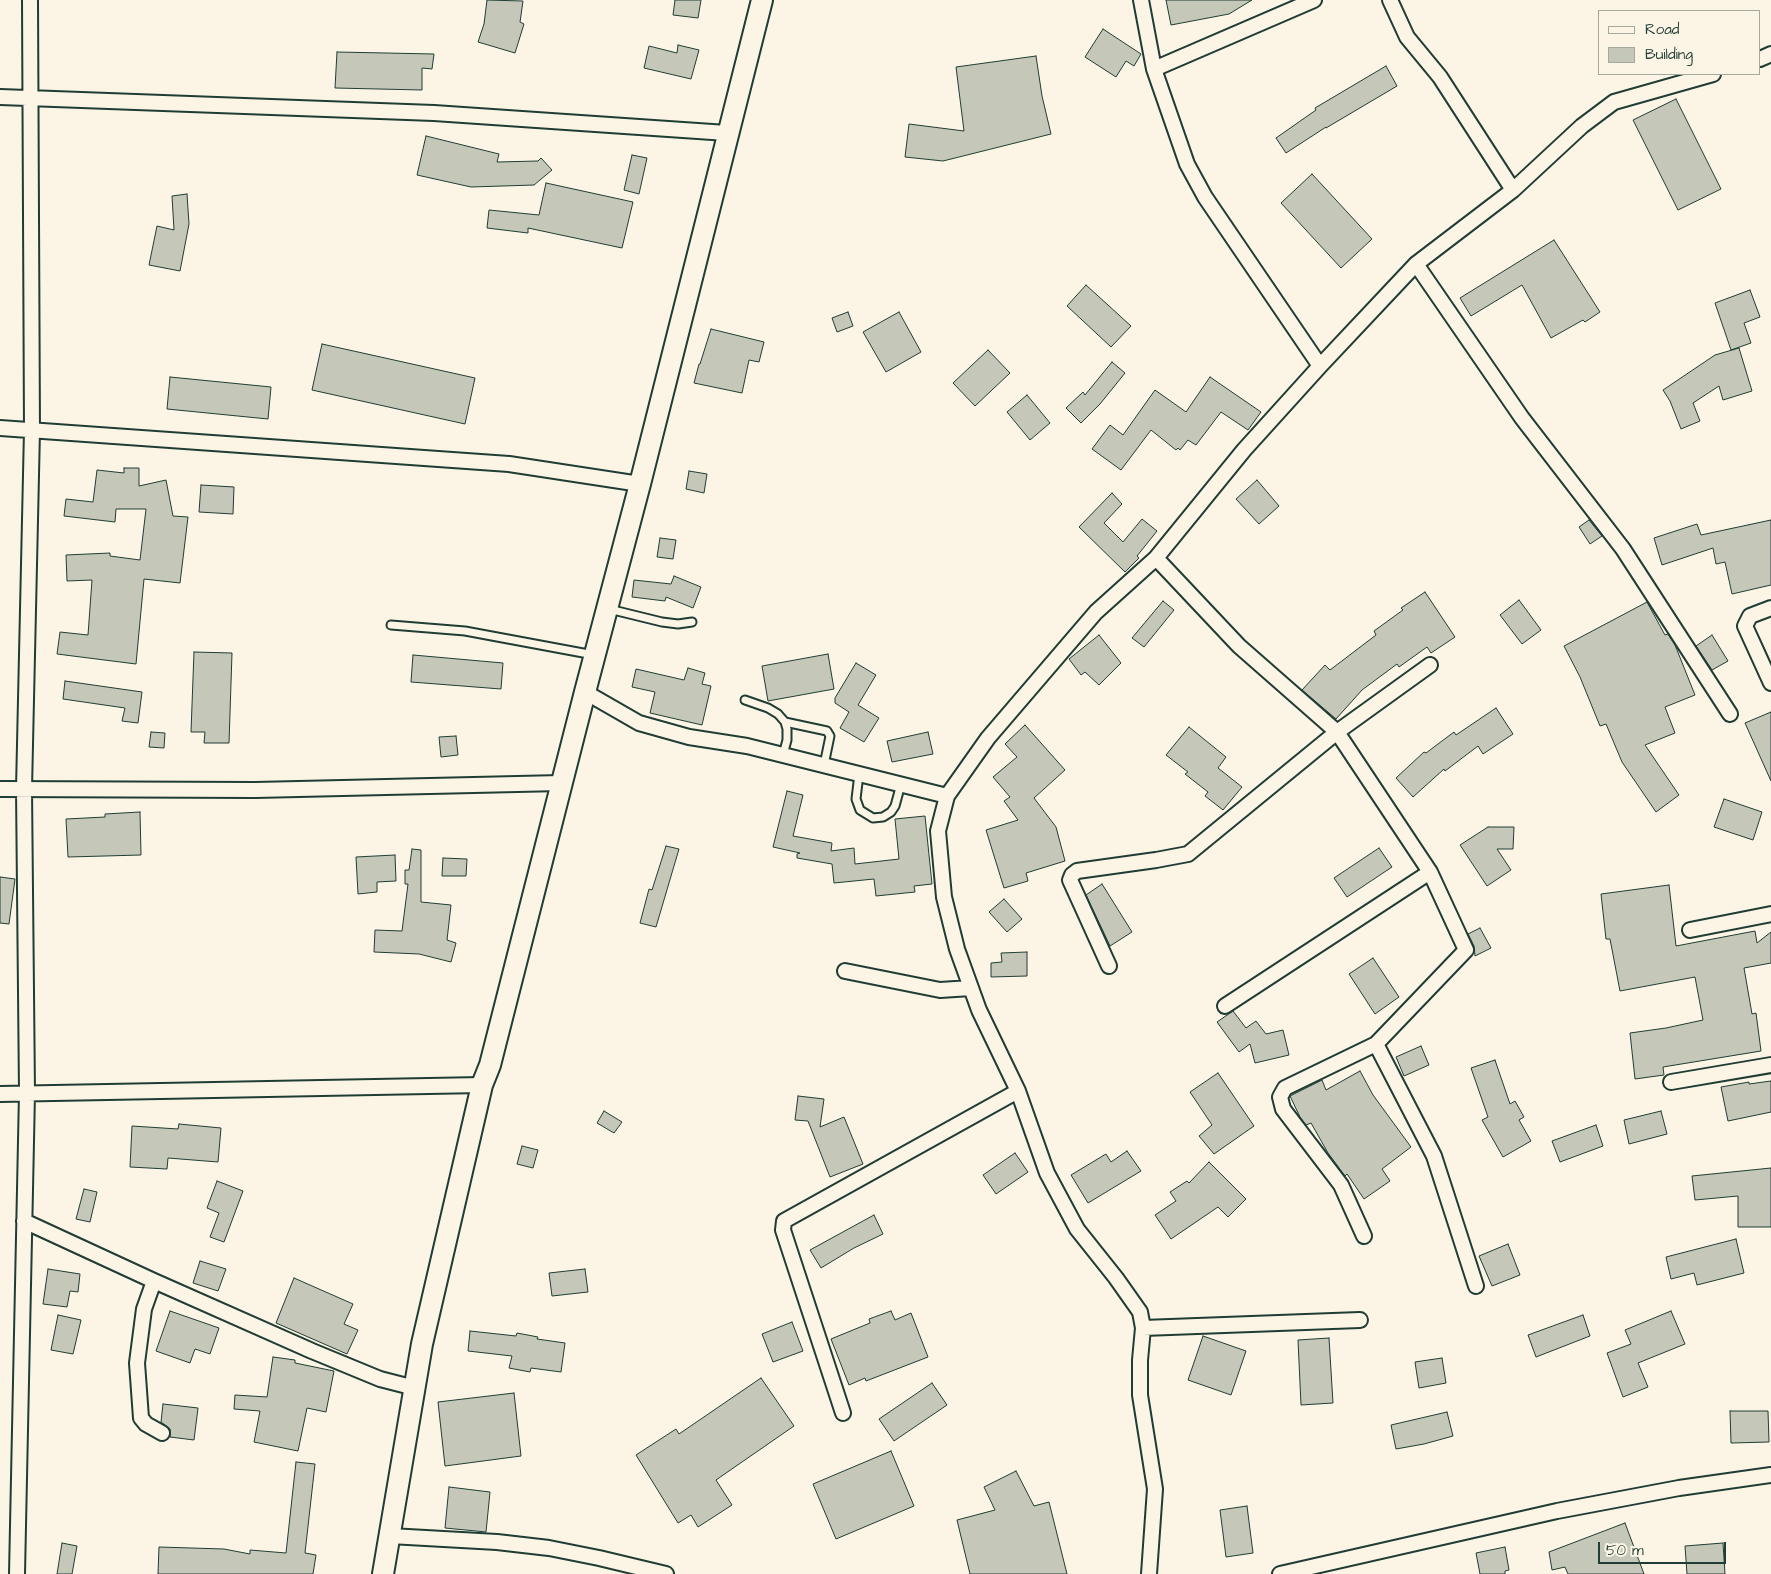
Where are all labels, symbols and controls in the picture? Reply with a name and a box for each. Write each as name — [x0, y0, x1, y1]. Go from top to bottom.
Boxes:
legend — [1598, 10, 1761, 75]
text: Road — [1645, 19, 1679, 40]
text: Building — [1645, 44, 1693, 65]
scale bar — [1601, 1532, 1728, 1564]
text: 50 m — [1606, 1540, 1644, 1561]

